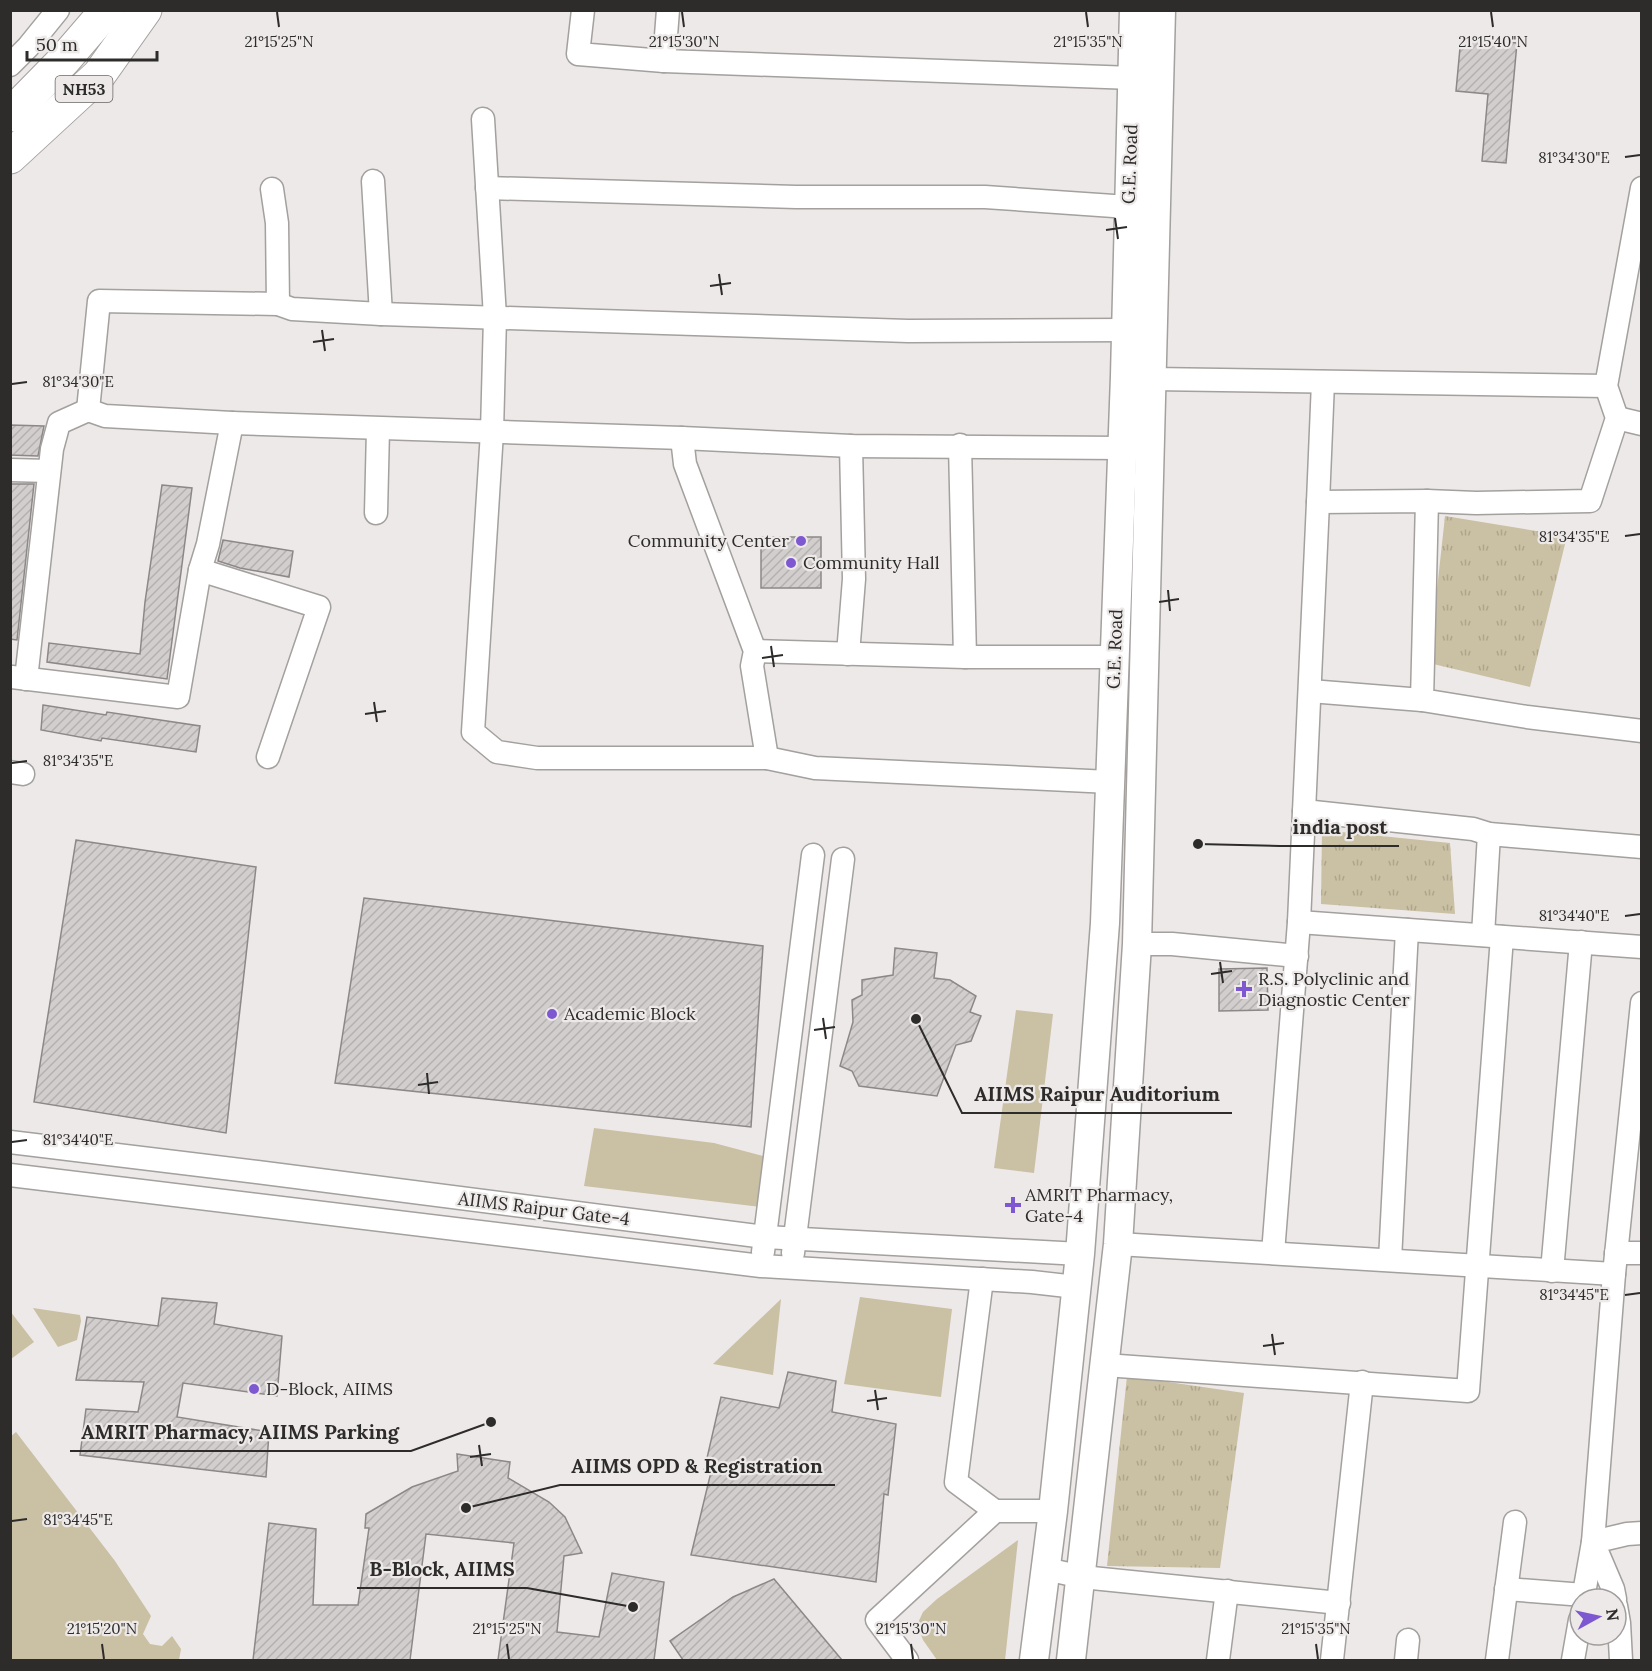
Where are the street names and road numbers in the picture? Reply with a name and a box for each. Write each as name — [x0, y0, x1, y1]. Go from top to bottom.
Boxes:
road number: NH53 — [56, 76, 112, 102]
street label: G.E. Road — [1117, 123, 1142, 204]
street label: G.E. Road — [1102, 608, 1127, 689]
street label: AIIMS Raipur Gate-4 — [456, 1186, 631, 1230]

